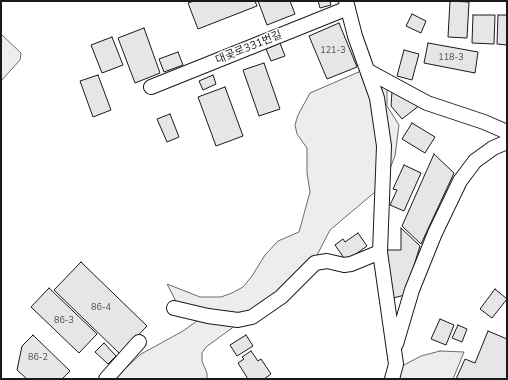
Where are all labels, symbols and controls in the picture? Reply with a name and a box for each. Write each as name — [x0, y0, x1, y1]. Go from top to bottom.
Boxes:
street label: 대곶로331번길 — [214, 29, 284, 67]
house number: 121-3 — [320, 46, 346, 56]
house number: 118-3 — [438, 53, 464, 63]
house number: 86-4 — [91, 303, 111, 313]
house number: 86-3 — [54, 316, 74, 326]
house number: 86-2 — [28, 353, 48, 363]

